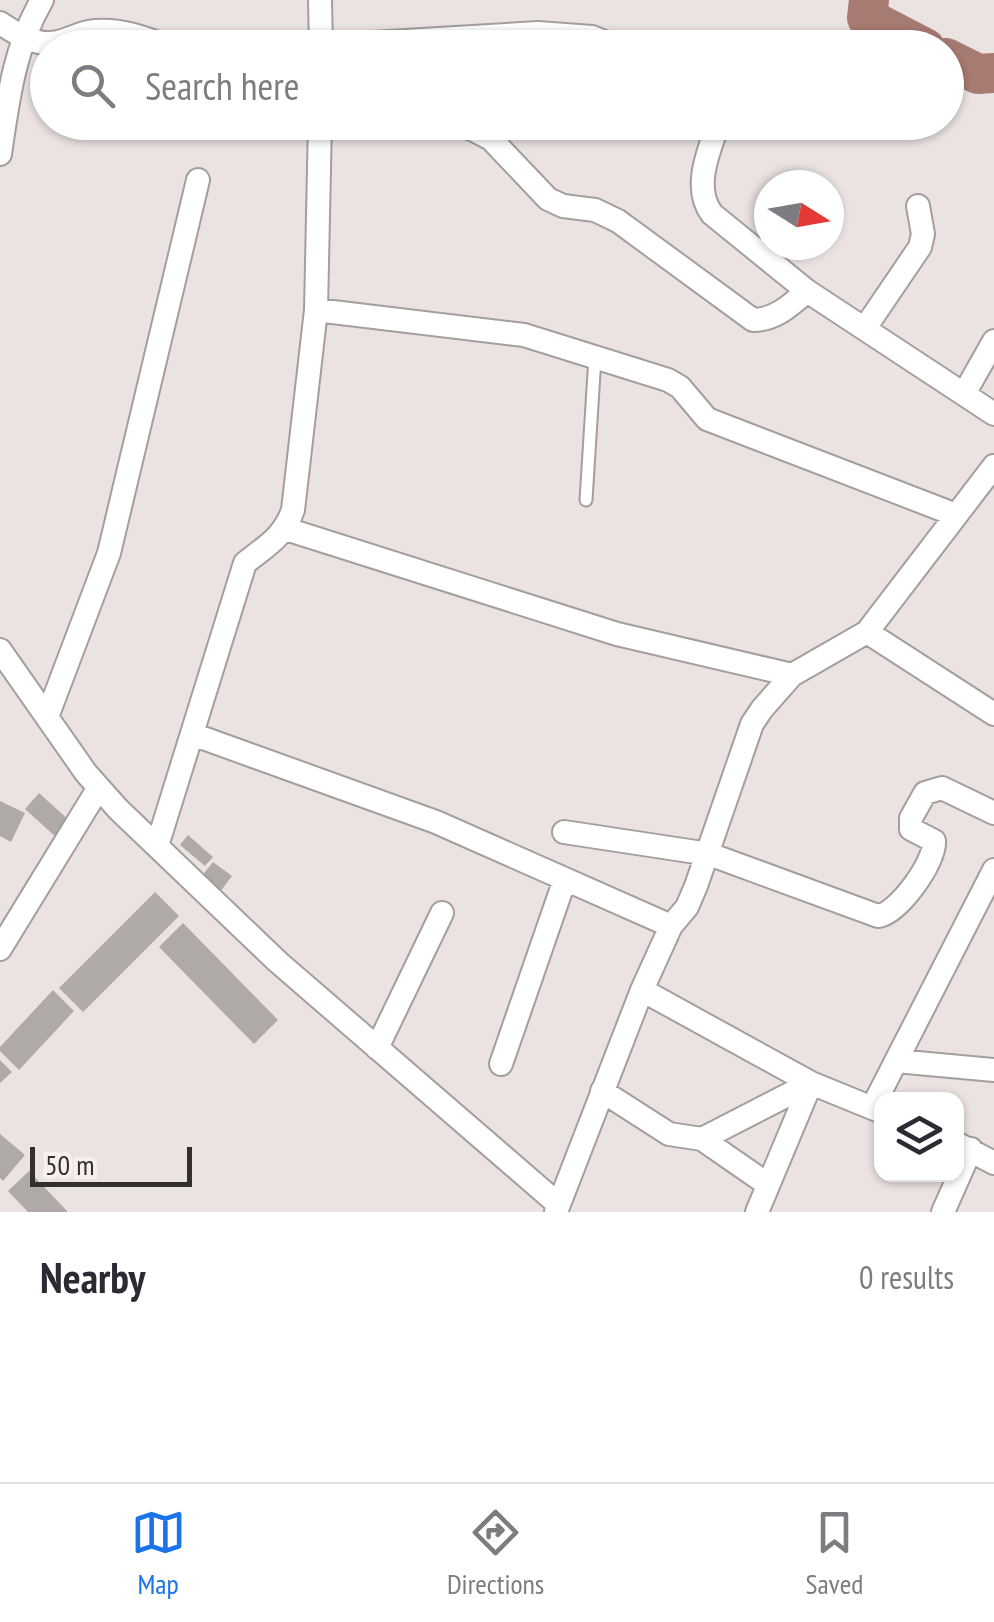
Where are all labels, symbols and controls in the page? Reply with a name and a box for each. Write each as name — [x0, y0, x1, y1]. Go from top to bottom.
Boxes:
search box — [30, 30, 964, 140]
icon: search — [65, 58, 120, 113]
text: Search here — [145, 61, 299, 110]
north arrow — [754, 170, 844, 260]
map controls — [874, 1092, 964, 1182]
button: layers — [874, 1092, 964, 1182]
scale bar — [30, 1142, 192, 1186]
text: 50 m — [45, 1146, 94, 1183]
text: Nearby — [40, 1250, 145, 1305]
text: 0 results — [859, 1256, 954, 1298]
tab: Map — [131, 1505, 186, 1602]
tab: Directions — [447, 1505, 544, 1602]
tab: Saved — [806, 1505, 863, 1602]

